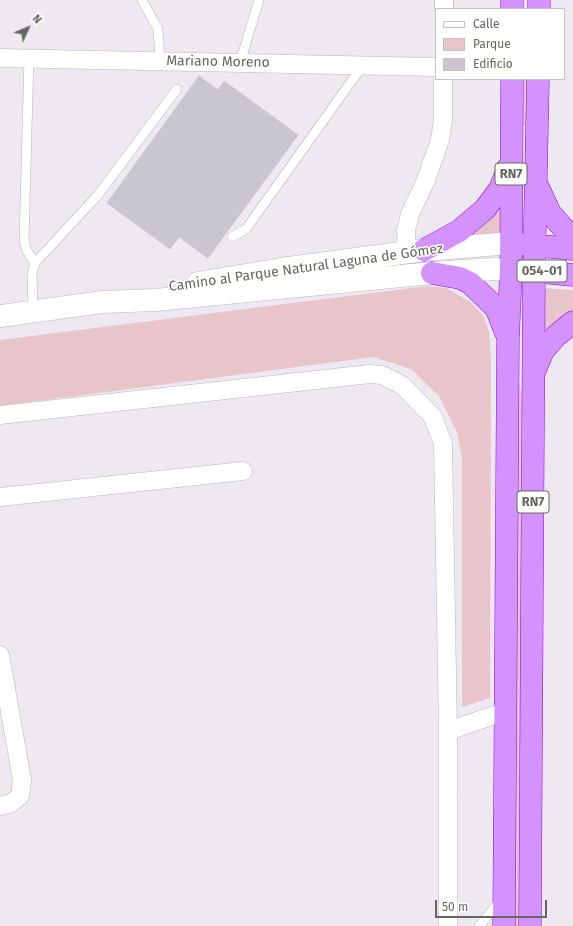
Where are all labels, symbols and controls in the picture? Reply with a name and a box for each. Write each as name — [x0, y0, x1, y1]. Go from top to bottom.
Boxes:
north arrow — [8, 8, 48, 48]
legend — [435, 8, 565, 80]
text: N — [30, 12, 44, 26]
text: Calle — [473, 17, 500, 31]
text: Parque — [473, 37, 511, 51]
street label: Mariano Moreno — [166, 53, 270, 71]
text: Edificio — [473, 57, 513, 71]
road number: RN7 — [495, 163, 527, 185]
street label: Camino al Parque Natural Laguna de Gómez — [168, 240, 444, 296]
road number: 054-01 — [517, 260, 567, 282]
road number: RN7 — [517, 491, 549, 513]
scale bar — [437, 892, 549, 918]
text: 50 m — [442, 900, 468, 914]

